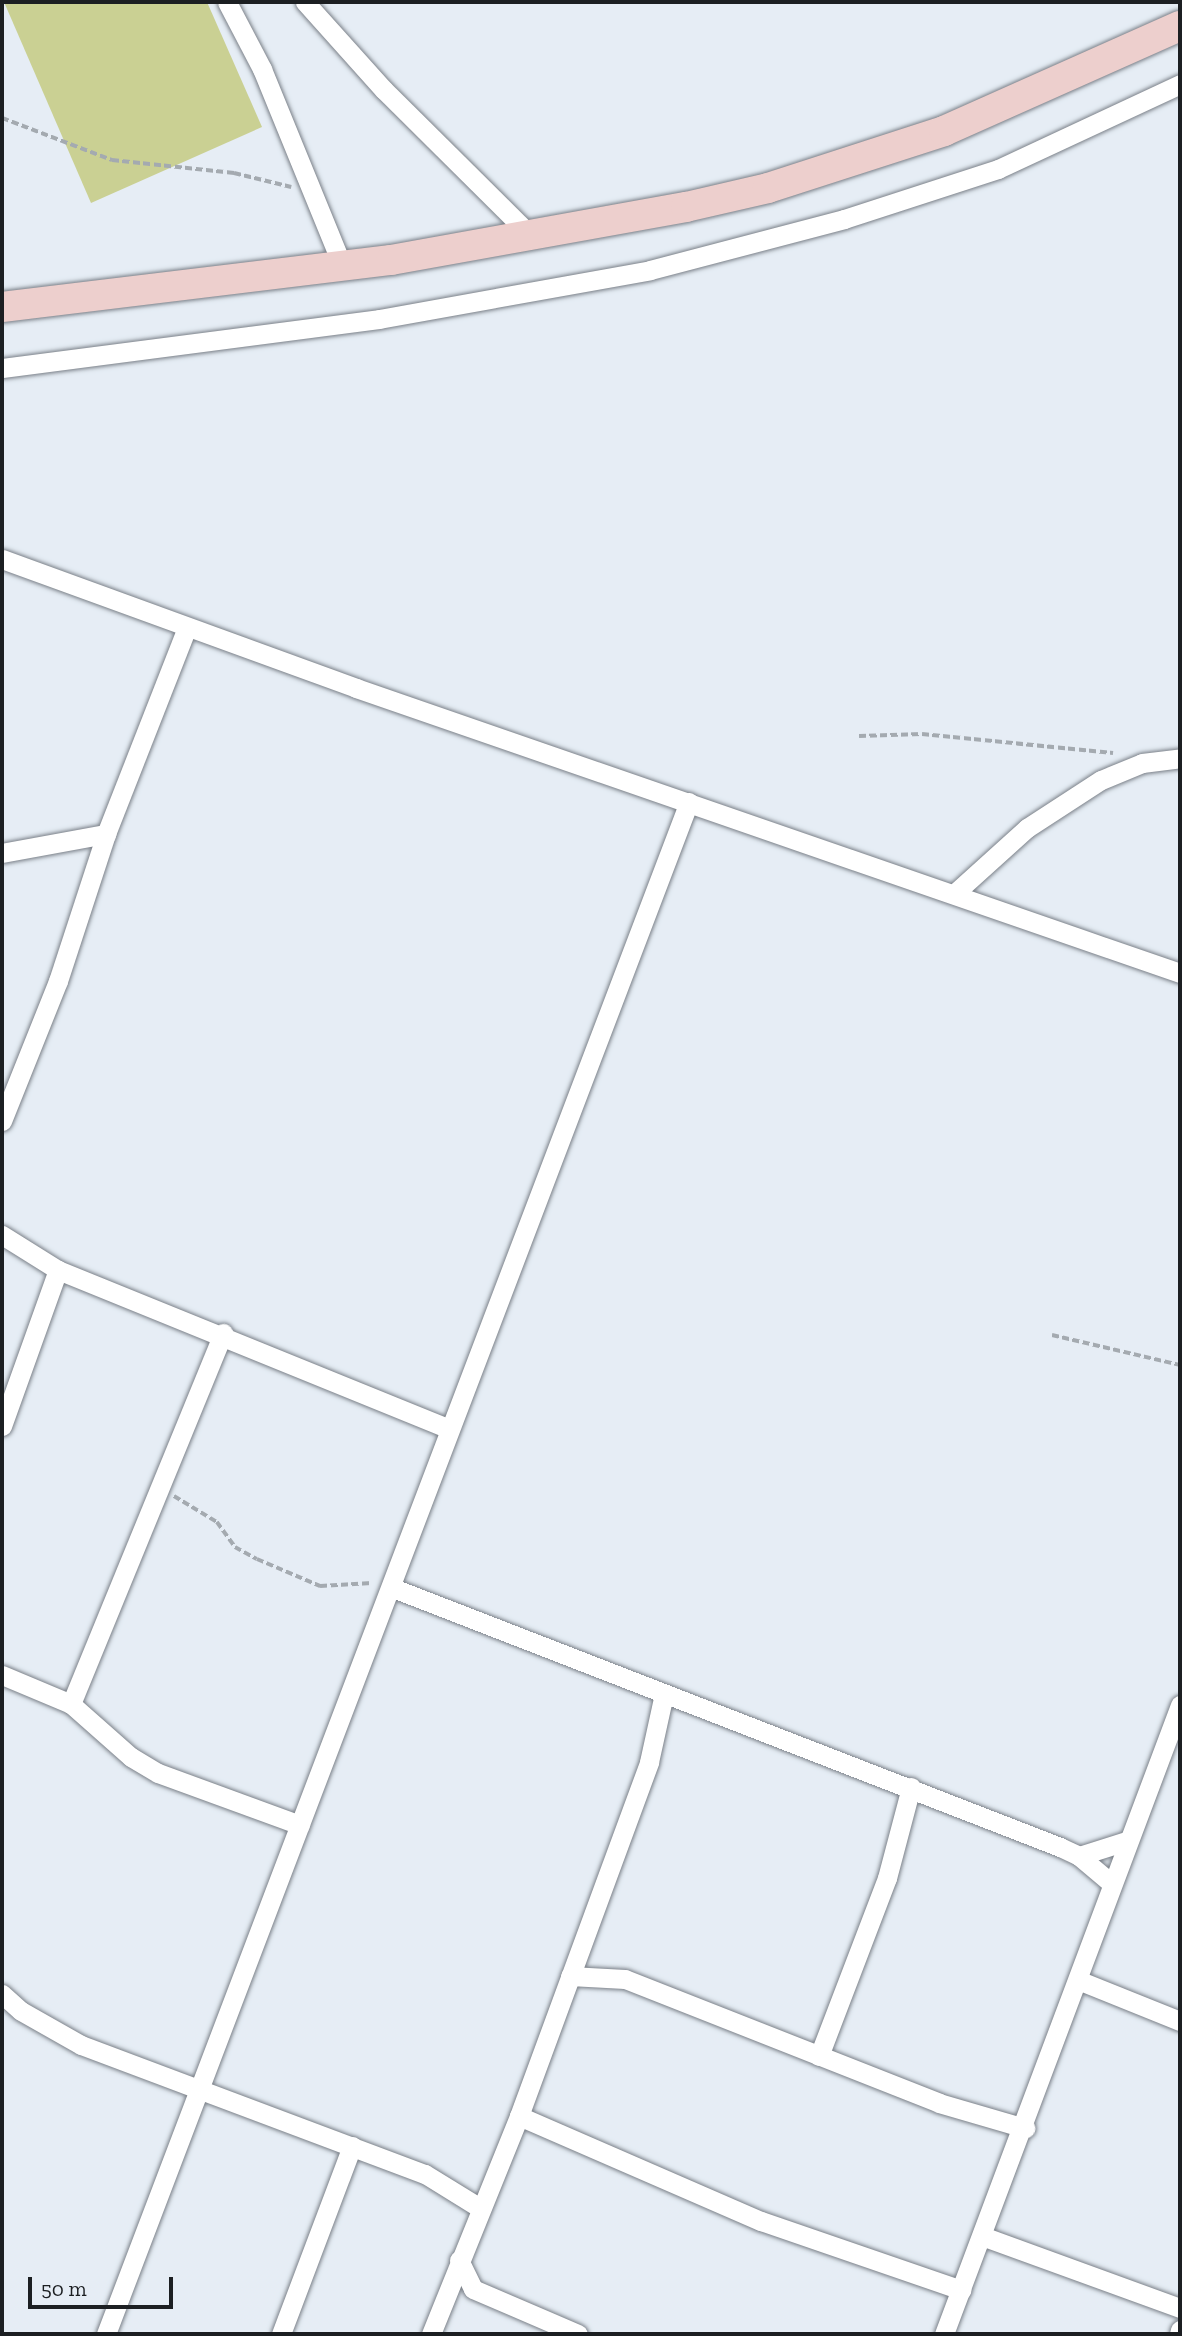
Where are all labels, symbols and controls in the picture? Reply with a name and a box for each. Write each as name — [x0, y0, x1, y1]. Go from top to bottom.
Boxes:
scale bar — [32, 2262, 177, 2306]
text: 50 m — [41, 2276, 87, 2301]

